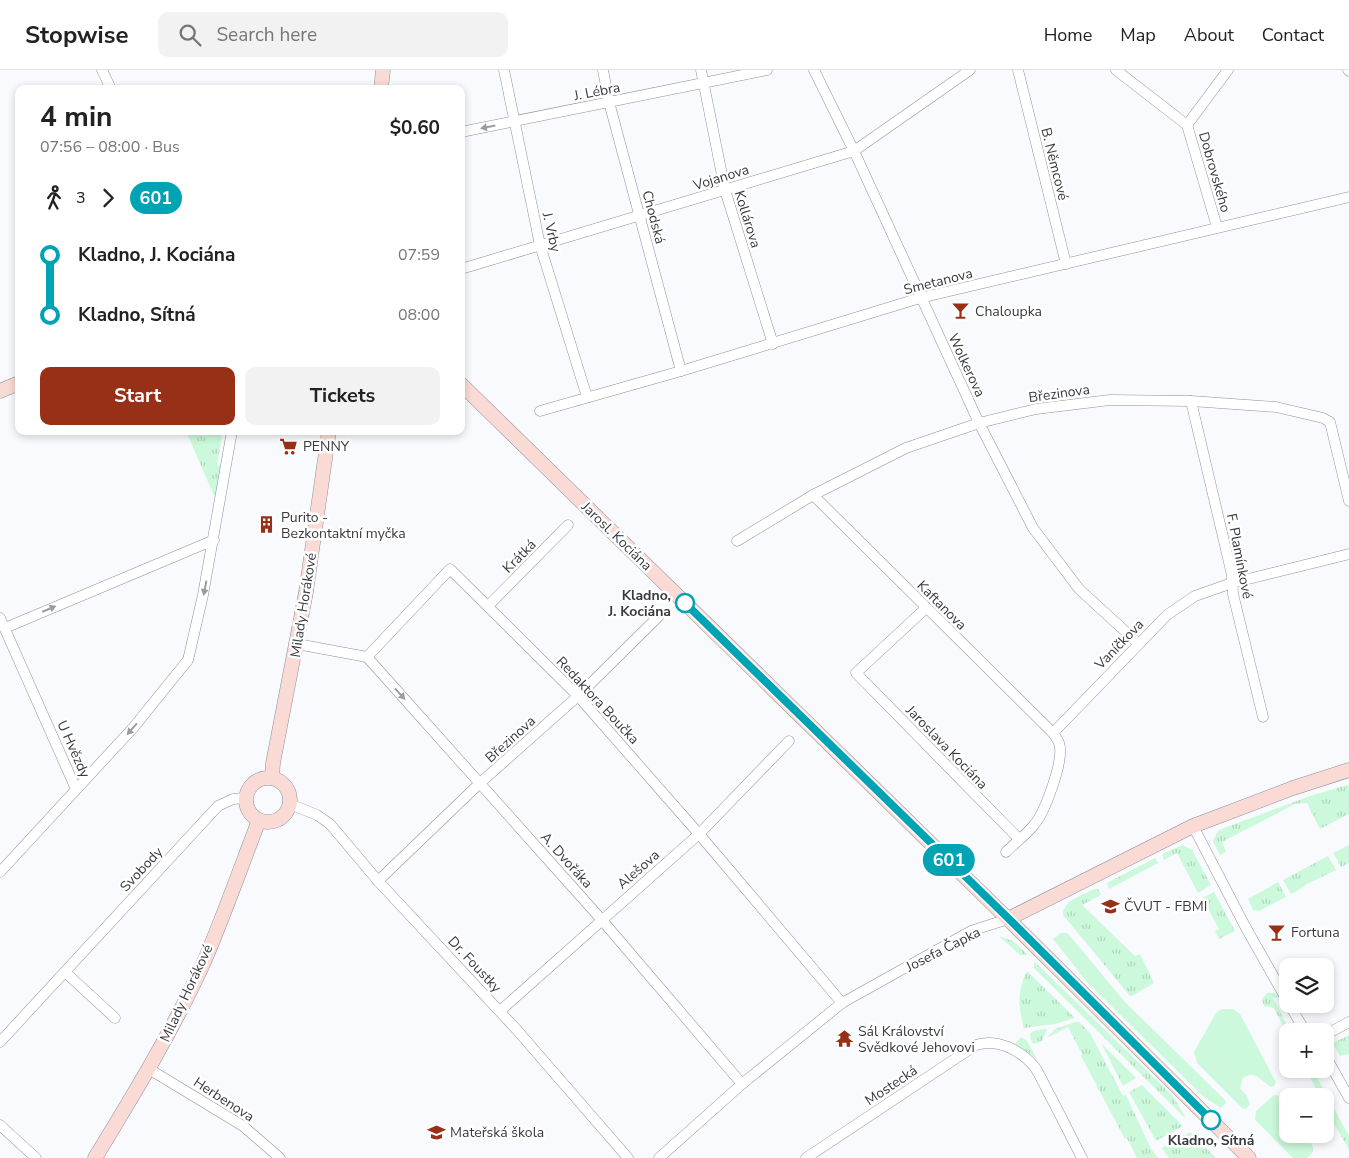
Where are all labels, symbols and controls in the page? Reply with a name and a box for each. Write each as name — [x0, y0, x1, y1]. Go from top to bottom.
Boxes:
search box — [158, 12, 508, 57]
text: Stopwise — [25, 19, 128, 51]
icon: search — [176, 21, 204, 49]
text: Search here — [216, 22, 317, 48]
text: Home — [1044, 23, 1092, 47]
text: Map — [1120, 23, 1156, 47]
text: About — [1184, 23, 1234, 47]
text: Contact — [1262, 23, 1324, 47]
street label: J. Lébra — [571, 78, 622, 105]
text: 4 min — [40, 98, 112, 136]
text: $0.60 — [390, 115, 440, 141]
one-way arrow — [480, 123, 496, 131]
street label: B. Němcové — [1036, 126, 1073, 203]
street label: Dobrovského — [1194, 130, 1235, 215]
text: 07:56 – 08:00 · Bus — [40, 136, 180, 158]
street label: Vojanova — [690, 160, 751, 195]
icon: walk — [40, 184, 68, 212]
icon: forward — [94, 184, 122, 212]
text: 601 — [140, 186, 172, 210]
text: 3 — [76, 187, 86, 209]
street label: Chodská — [637, 188, 670, 246]
street label: Kollárova — [730, 188, 765, 250]
street label: J. Vrby — [538, 209, 565, 255]
text: Kladno, J. Kociána — [78, 242, 235, 268]
text: 07:59 — [398, 244, 440, 266]
street label: Smetanova — [902, 264, 975, 299]
bar icon: Chaloupka — [951, 301, 971, 321]
text: Kladno, Sítná — [78, 302, 196, 328]
place label: Chaloupka — [975, 302, 1042, 321]
text: 08:00 — [398, 304, 440, 326]
street label: Wolkerova — [944, 330, 990, 400]
button: Start — [40, 367, 235, 425]
button: Tickets — [245, 367, 440, 425]
street label: Březinova — [1027, 380, 1091, 407]
supermarket icon: PENNY — [279, 436, 299, 456]
place label: PENNY — [303, 437, 350, 456]
street label: Jarosl. Kociána — [576, 497, 656, 575]
place label: Purito - Bezkontaktní myčka — [281, 508, 406, 543]
street label: F. Plamínkové — [1222, 512, 1257, 600]
building icon: Purito - Bezkontaktní myčka — [257, 515, 277, 535]
street label: Krátká — [498, 535, 540, 577]
street label: Milady Horákové — [286, 551, 321, 659]
street label: Kaftanova — [913, 576, 971, 634]
one-way arrow — [200, 580, 208, 596]
place label: Kladno, J. Kociána — [607, 586, 671, 621]
marker: Kladno, J. Kociána — [675, 593, 695, 613]
one-way arrow — [42, 604, 56, 612]
street label: Vaníčkova — [1090, 615, 1148, 674]
street label: Redaktora Boučka — [552, 652, 643, 748]
one-way arrow — [394, 687, 405, 700]
street label: Jaroslava Kociána — [901, 701, 992, 793]
street label: Březinova — [481, 712, 540, 767]
street label: U Hvězdy — [53, 718, 95, 782]
one-way arrow — [127, 722, 138, 735]
street label: A. Dvořáka — [536, 828, 597, 892]
street label: Svobody — [116, 842, 168, 896]
line badge: 601 — [920, 844, 978, 876]
street label: Alešova — [613, 846, 664, 893]
text: 601 — [933, 848, 965, 872]
school or university icon: ČVUT - FBMI — [1100, 896, 1120, 916]
place label: ČVUT - FBMI — [1124, 897, 1207, 916]
bar icon: Fortuna — [1267, 922, 1287, 942]
street label: Josefa Čapka — [902, 923, 984, 977]
place label: Fortuna — [1291, 923, 1340, 942]
street label: Dr. Foustky — [444, 932, 506, 997]
street label: Milady Horákové — [156, 941, 217, 1045]
map controls — [1279, 958, 1334, 1143]
button: layers — [1279, 958, 1334, 1013]
place label: Sál Království Svědkové Jehovovi — [858, 1022, 975, 1057]
button: + — [1279, 1023, 1334, 1078]
temple icon: Sál Království Svědkové Jehovovi — [834, 1029, 854, 1049]
street label: Mostecká — [861, 1061, 921, 1110]
street label: Herbenova — [190, 1073, 258, 1126]
button: − — [1279, 1088, 1334, 1143]
marker: Kladno, Sítná — [1201, 1110, 1221, 1130]
school or university icon: Mateřská škola — [426, 1122, 446, 1142]
place label: Mateřská škola — [450, 1123, 544, 1142]
place label: Kladno, Sítná — [1168, 1131, 1254, 1150]

